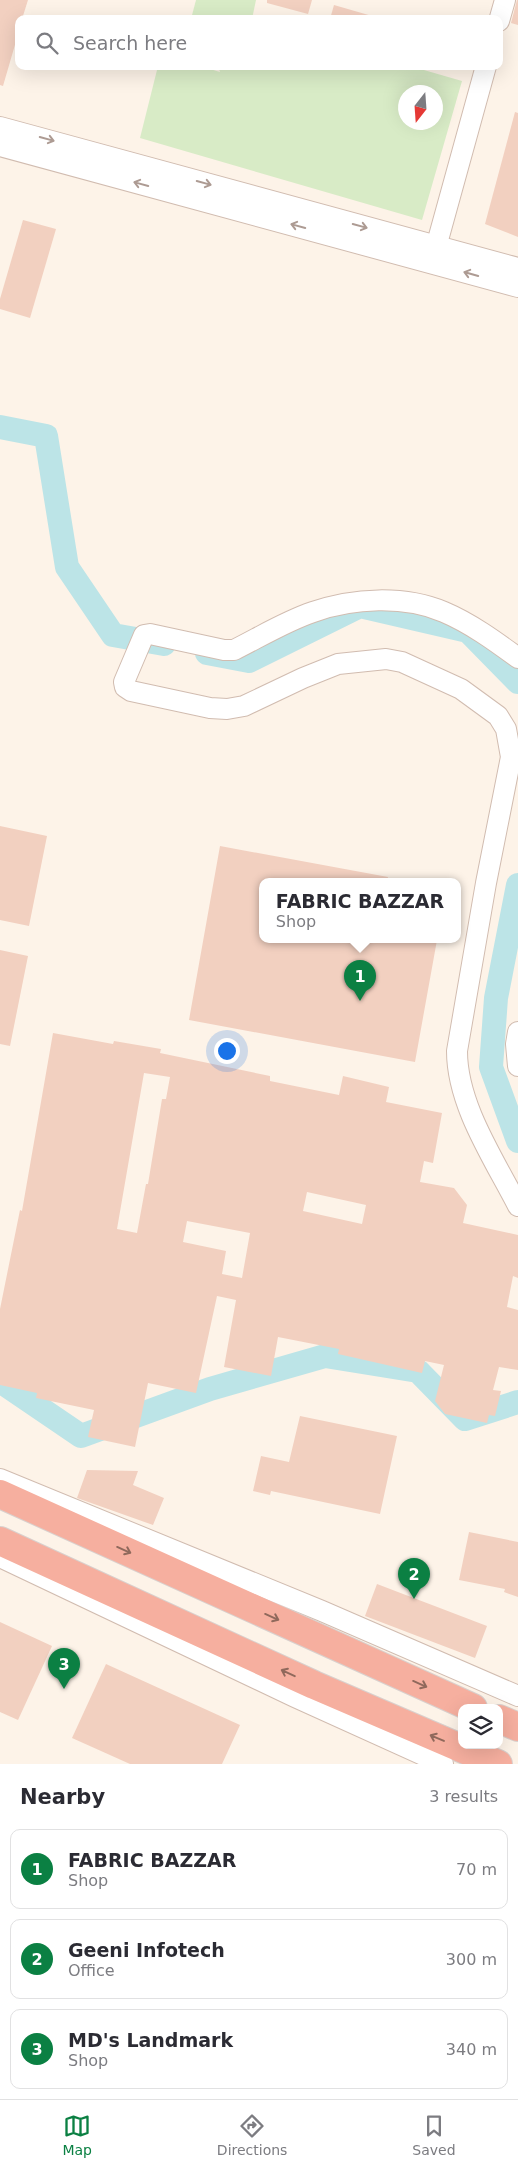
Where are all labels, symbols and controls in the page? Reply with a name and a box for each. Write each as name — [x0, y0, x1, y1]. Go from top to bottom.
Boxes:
search box — [15, 15, 503, 70]
icon: search — [33, 29, 61, 57]
text: Search here — [73, 32, 187, 54]
north arrow — [398, 85, 443, 130]
one-way arrow — [39, 135, 55, 145]
one-way arrow — [133, 178, 149, 188]
one-way arrow — [195, 178, 211, 188]
one-way arrow — [290, 220, 306, 230]
one-way arrow — [352, 221, 368, 231]
one-way arrow — [463, 268, 479, 278]
popup — [259, 878, 461, 943]
text: FABRIC BAZZAR — [276, 890, 444, 912]
text: Shop — [276, 912, 316, 931]
pin: 1 — [344, 960, 376, 1001]
your location — [214, 1038, 240, 1064]
one-way arrow — [116, 1546, 131, 1556]
pin: 2 — [398, 1558, 430, 1599]
one-way arrow — [264, 1613, 279, 1623]
pin: 3 — [48, 1648, 80, 1689]
one-way arrow — [281, 1667, 296, 1677]
one-way arrow — [412, 1680, 427, 1690]
map controls — [458, 1704, 503, 1749]
button: layers — [458, 1704, 503, 1749]
one-way arrow — [430, 1732, 445, 1742]
text: Nearby — [20, 1785, 105, 1809]
text: 3 results — [429, 1787, 498, 1806]
text: FABRIC BAZZAR — [68, 1849, 236, 1871]
text: 1 — [31, 1860, 43, 1879]
text: 70 m — [456, 1860, 497, 1879]
text: Shop — [68, 1871, 108, 1890]
text: Geeni Infotech — [68, 1939, 225, 1961]
text: 2 — [31, 1950, 43, 1969]
text: 300 m — [446, 1950, 497, 1969]
text: Office — [68, 1961, 115, 1980]
text: MD's Landmark — [68, 2029, 233, 2051]
text: 3 — [31, 2040, 43, 2059]
text: 340 m — [446, 2040, 497, 2059]
text: Shop — [68, 2051, 108, 2070]
tab: Map — [62, 2112, 92, 2158]
tab: Directions — [217, 2112, 287, 2158]
tab: Saved — [412, 2112, 456, 2158]

